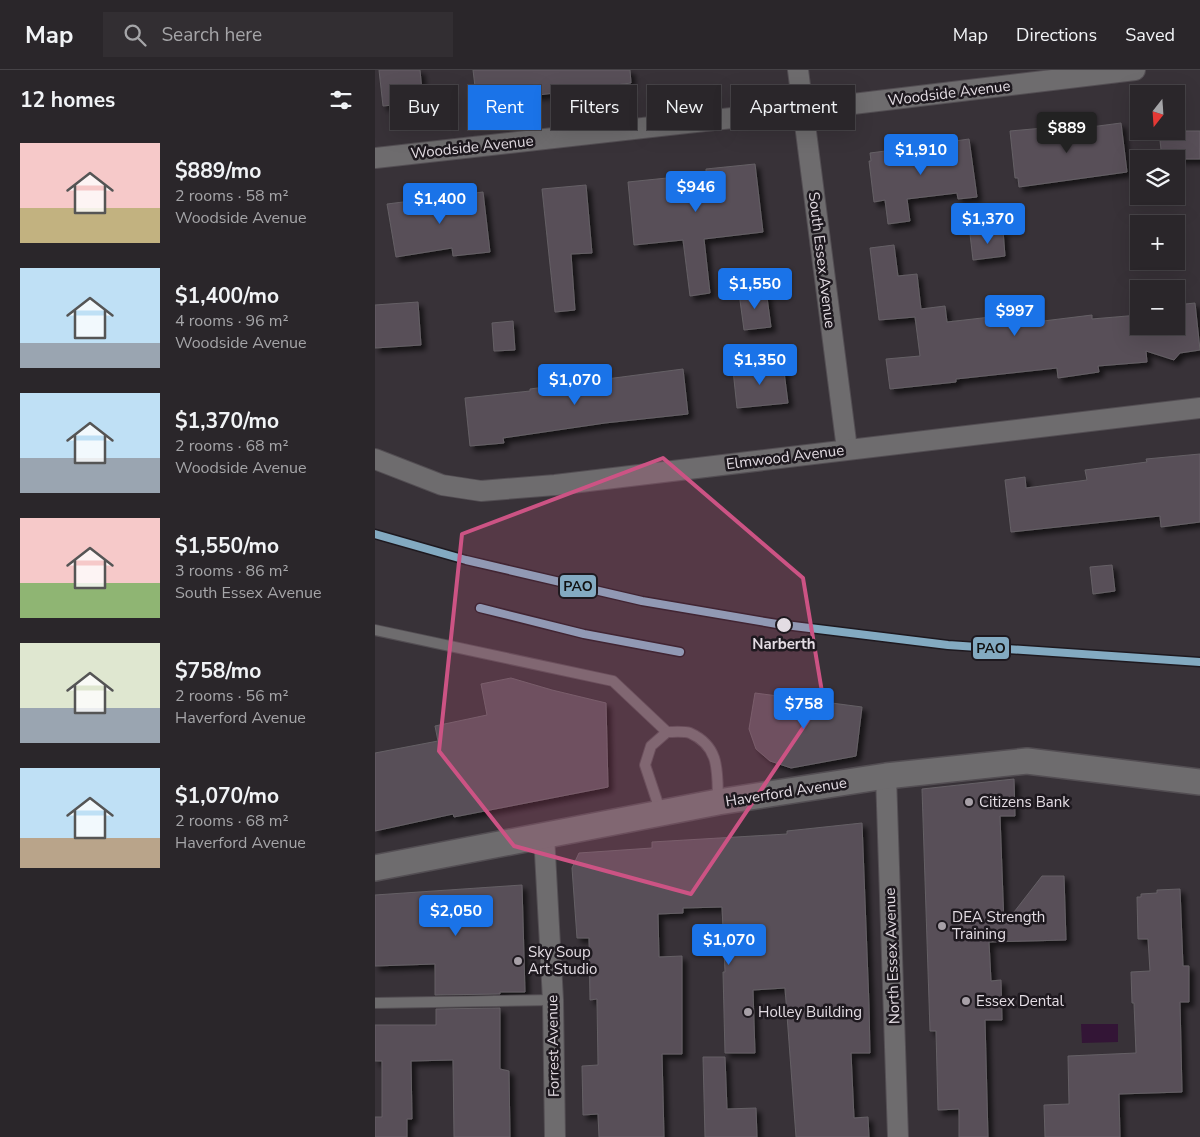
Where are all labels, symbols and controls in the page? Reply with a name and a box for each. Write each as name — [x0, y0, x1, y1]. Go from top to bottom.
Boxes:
search box — [103, 12, 453, 57]
text: Map — [25, 19, 73, 51]
icon: search — [121, 21, 149, 49]
text: Search here — [161, 22, 262, 48]
text: Map — [953, 23, 988, 47]
text: Directions — [1016, 23, 1097, 47]
text: Saved — [1125, 23, 1175, 47]
street label: Woodside Avenue — [887, 76, 1011, 110]
chip: Buy — [390, 85, 458, 130]
chip: Rent — [468, 85, 541, 130]
chip: Filters — [551, 85, 637, 130]
chip: New — [647, 85, 721, 130]
chip: Apartment — [731, 85, 855, 130]
north arrow — [1130, 85, 1185, 140]
map controls — [1130, 85, 1185, 335]
text: 12 homes — [20, 86, 115, 114]
icon: filters — [327, 86, 355, 114]
pin: $889 — [1037, 112, 1097, 154]
text: $889 — [1048, 117, 1086, 139]
street label: Woodside Avenue — [410, 131, 534, 163]
pin: $1,910 — [880, 134, 962, 176]
text: $1,910 — [895, 139, 947, 161]
button: layers — [1130, 150, 1185, 205]
text: $889/mo — [175, 157, 261, 185]
icon: home — [60, 163, 120, 223]
pin: $946 — [666, 170, 726, 213]
text: $946 — [677, 176, 715, 198]
pin: $1,400 — [399, 182, 481, 225]
text: 2 rooms · 58 m² — [175, 185, 288, 207]
text: $1,400 — [414, 188, 466, 210]
street label: South Essex Avenue — [804, 191, 840, 329]
pin: $1,370 — [947, 202, 1029, 245]
text: Woodside Avenue — [175, 207, 307, 229]
text: $1,370 — [962, 208, 1014, 230]
button: + — [1130, 215, 1185, 270]
pin: $1,550 — [714, 268, 796, 310]
text: $1,550 — [729, 273, 781, 295]
button: − — [1130, 280, 1185, 335]
text: $1,400/mo — [175, 282, 279, 310]
icon: home — [60, 288, 120, 348]
pin: $997 — [985, 294, 1045, 337]
text: $997 — [996, 300, 1034, 322]
text: 4 rooms · 96 m² — [175, 310, 288, 332]
text: Woodside Avenue — [175, 332, 307, 354]
pin: $1,350 — [719, 344, 801, 386]
text: $1,350 — [734, 349, 786, 371]
pin: $1,070 — [534, 364, 616, 406]
text: $1,070 — [549, 369, 601, 391]
text: $1,370/mo — [175, 407, 279, 435]
icon: home — [60, 413, 120, 473]
text: 2 rooms · 68 m² — [175, 435, 288, 457]
street label: Elmwood Avenue — [725, 440, 845, 474]
text: Woodside Avenue — [175, 457, 307, 479]
text: $1,550/mo — [175, 532, 279, 560]
icon: home — [60, 538, 120, 598]
text: 3 rooms · 86 m² — [175, 560, 288, 582]
line badge: PAO — [559, 574, 597, 598]
text: PAO — [563, 577, 593, 596]
text: South Essex Avenue — [175, 582, 322, 604]
marker: Narberth — [775, 616, 793, 634]
place label: Narberth — [752, 634, 816, 654]
line badge: PAO — [972, 636, 1010, 660]
text: PAO — [976, 639, 1006, 658]
text: $758/mo — [175, 657, 261, 685]
icon: home — [60, 663, 120, 723]
text: 2 rooms · 56 m² — [175, 685, 288, 707]
pin: $758 — [774, 688, 834, 730]
text: $758 — [785, 693, 823, 715]
text: Haverford Avenue — [175, 707, 306, 729]
street label: Haverford Avenue — [724, 773, 848, 811]
text: $1,070/mo — [175, 782, 279, 810]
icon: home — [60, 788, 120, 848]
place label: Citizens Bank — [979, 792, 1070, 812]
marker: Citizens Bank — [963, 796, 975, 808]
text: 2 rooms · 68 m² — [175, 810, 288, 832]
text: Haverford Avenue — [175, 832, 306, 854]
street label: North Essex Avenue — [880, 887, 904, 1025]
pin: $2,050 — [415, 894, 497, 937]
text: $2,050 — [430, 900, 482, 922]
place label: DEA Strength Training — [952, 907, 1045, 944]
marker: DEA Strength Training — [936, 920, 948, 932]
pin: $1,070 — [688, 924, 770, 966]
text: $1,070 — [703, 929, 755, 951]
place label: Sky Soup Art Studio — [528, 942, 597, 979]
marker: Sky Soup Art Studio — [512, 955, 524, 967]
place label: Essex Dental — [976, 991, 1065, 1011]
street label: Forrest Avenue — [542, 995, 564, 1097]
marker: Essex Dental — [960, 995, 972, 1007]
place label: Holley Building — [758, 1002, 862, 1022]
marker: Holley Building — [742, 1006, 754, 1018]

